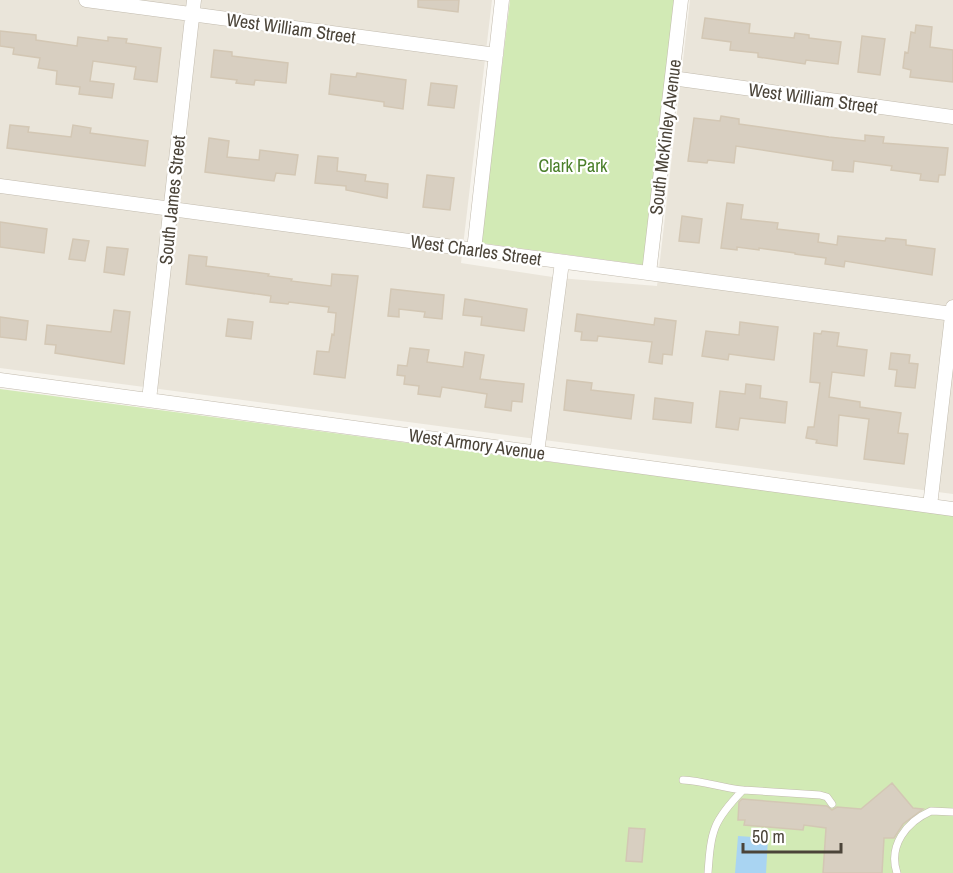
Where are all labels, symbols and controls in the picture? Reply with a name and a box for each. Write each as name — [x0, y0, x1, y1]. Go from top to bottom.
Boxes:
street label: West William Street — [225, 7, 357, 49]
street label: South McKinley Avenue — [643, 58, 687, 216]
street label: West William Street — [747, 77, 879, 119]
street label: South James Street — [153, 134, 191, 266]
park label: Clark Park — [539, 153, 608, 178]
street label: West Charles Street — [409, 228, 543, 272]
street label: West Armory Avenue — [407, 422, 547, 466]
scale bar — [743, 816, 840, 854]
text: 50 m — [752, 824, 785, 849]

